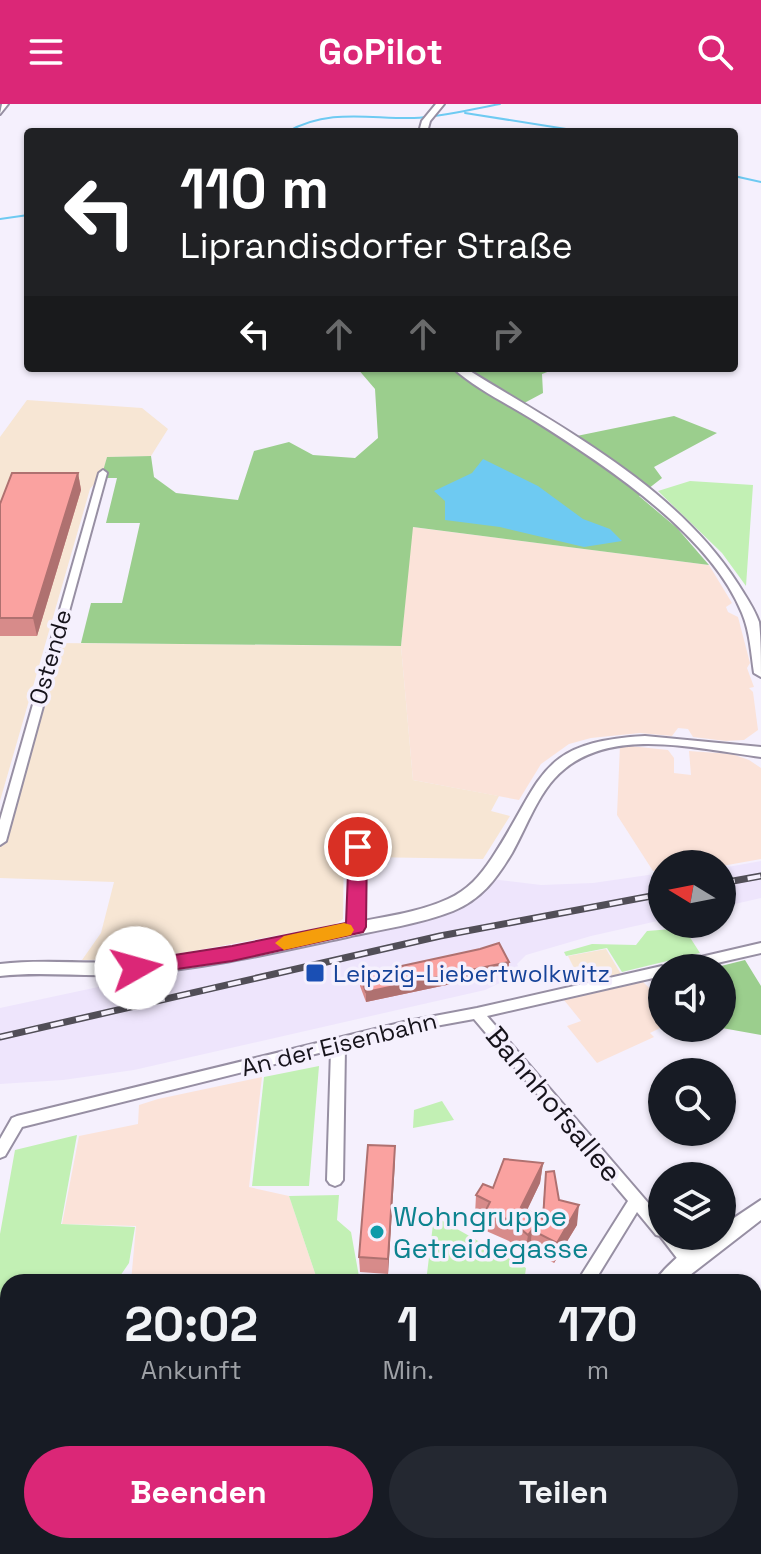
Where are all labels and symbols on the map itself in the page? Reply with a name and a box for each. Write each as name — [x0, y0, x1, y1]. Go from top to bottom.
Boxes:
street label: Ostende — [22, 606, 78, 708]
pin — [324, 813, 392, 881]
north arrow — [648, 850, 736, 938]
position arrow — [94, 926, 178, 1010]
place label: Leipzig-Liebertwolkwitz — [333, 958, 610, 989]
marker: Leipzig-Liebertwolkwitz — [304, 962, 326, 984]
street label: An der Eisenbahn — [238, 1005, 440, 1083]
street label: Bahnhofsallee — [478, 1019, 630, 1189]
place label: Wohngruppe Getreidegasse — [393, 1198, 589, 1266]
marker: Wohngruppe Getreidegasse — [368, 1223, 386, 1241]

